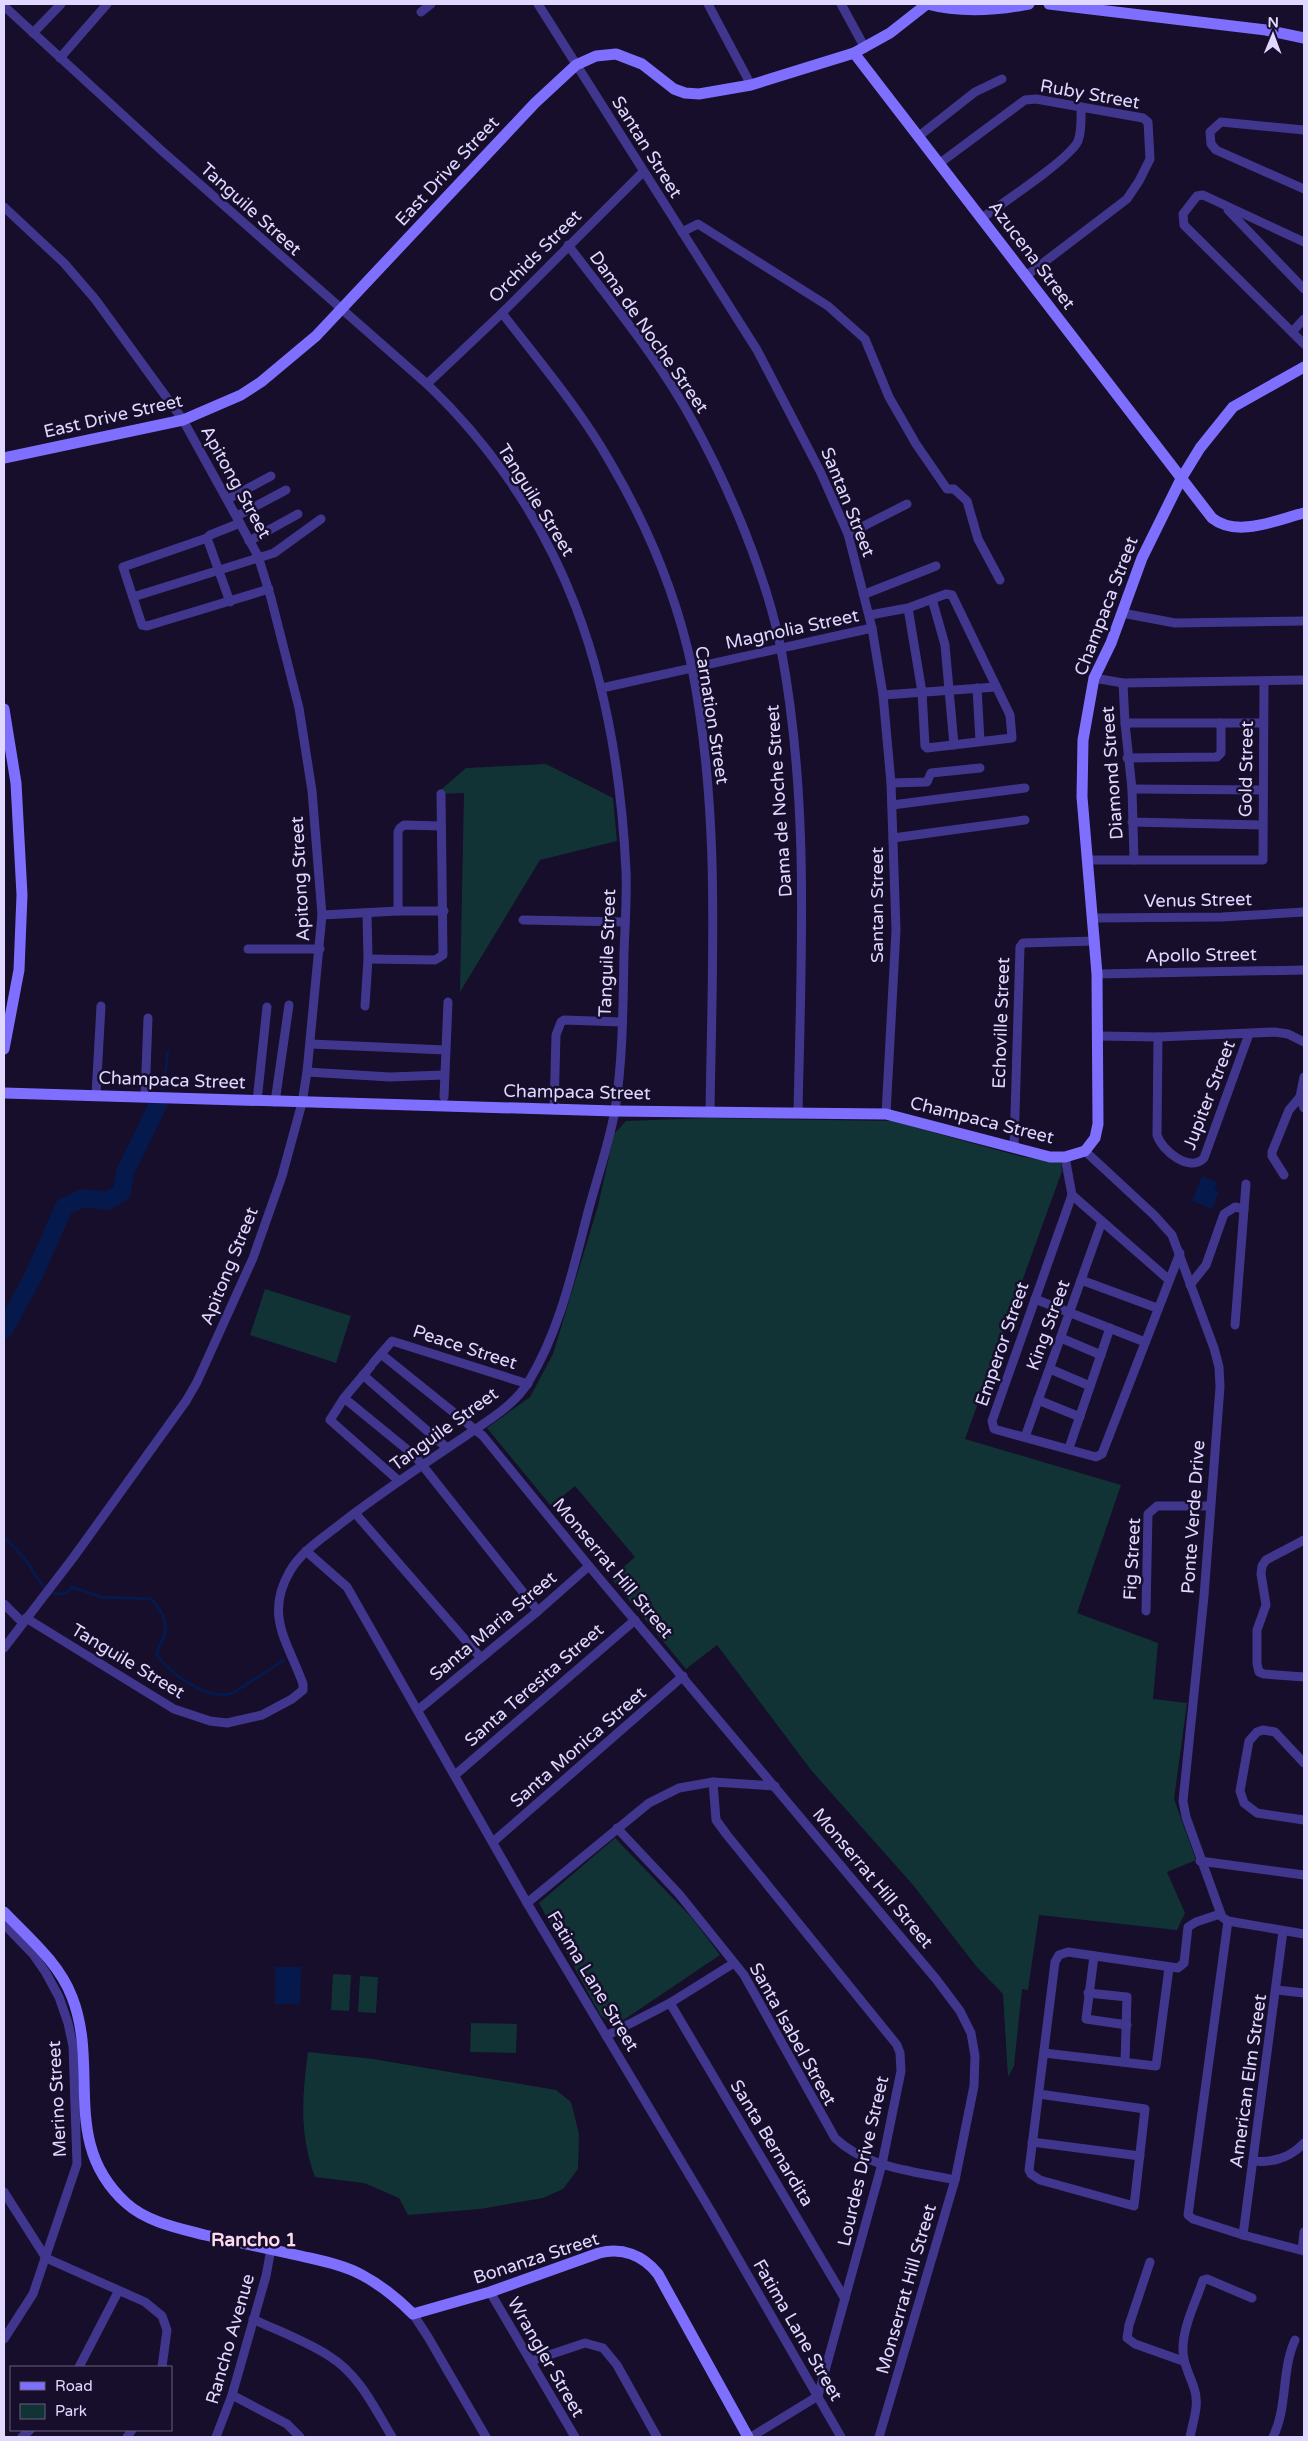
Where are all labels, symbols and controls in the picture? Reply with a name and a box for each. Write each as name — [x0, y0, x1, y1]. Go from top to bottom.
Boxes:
north arrow — [1248, 10, 1298, 60]
text: N — [1267, 14, 1279, 31]
street label: Ruby Street — [1038, 74, 1142, 114]
street label: Santan Street — [607, 92, 687, 202]
street label: East Drive Street — [391, 111, 504, 230]
street label: Tanguile Street — [196, 158, 306, 260]
street label: Azucena Street — [984, 196, 1080, 314]
street label: Orchids Street — [484, 205, 586, 307]
street label: Dama de Noche Street — [585, 247, 713, 417]
street label: East Drive Street — [41, 389, 185, 443]
street label: Apitong Street — [196, 422, 276, 542]
street label: Tanguile Street — [493, 440, 579, 560]
street label: Santan Street — [816, 444, 880, 560]
street label: Champaca Street — [1069, 533, 1143, 679]
street label: Magnolia Street — [723, 604, 861, 654]
street label: Carnation Street — [690, 644, 734, 786]
street label: Dama de Noche Street — [761, 704, 797, 898]
street label: Diamond Street — [1096, 705, 1128, 841]
street label: Gold Street — [1234, 720, 1258, 817]
street label: Apitong Street — [286, 816, 314, 942]
street label: Santan Street — [866, 847, 888, 963]
street label: Tanguile Street — [594, 888, 620, 1017]
street label: Venus Street — [1144, 888, 1252, 912]
street label: Apollo Street — [1145, 943, 1257, 967]
street label: Echoville Street — [988, 957, 1014, 1089]
street label: Jupiter Street — [1178, 1037, 1240, 1153]
street label: Champaca Street — [98, 1066, 246, 1094]
street label: Champaca Street — [503, 1080, 651, 1104]
street label: Champaca Street — [908, 1091, 1056, 1149]
street label: Apitong Street — [195, 1204, 263, 1328]
street label: King Street — [1021, 1276, 1075, 1373]
street label: Emperor Street — [970, 1279, 1034, 1409]
street label: Peace Street — [410, 1320, 520, 1374]
street label: Tanguile Street — [386, 1382, 502, 1476]
street label: Ponte Verde Drive — [1177, 1439, 1209, 1595]
street label: Monserrat Hill Street — [548, 1493, 678, 1643]
street label: Fig Street — [1119, 1517, 1145, 1601]
street label: Santa Maria Street — [425, 1566, 561, 1685]
street label: Tanguile Street — [67, 1619, 189, 1704]
street label: Santa Teresita Street — [460, 1619, 608, 1751]
street label: Santa Monica Street — [506, 1682, 651, 1812]
street label: Monserrat Hill Street — [808, 1803, 938, 1953]
street label: Fatima Lane Street — [542, 1907, 644, 2055]
street label: Santa Isabel Street — [745, 1959, 841, 2109]
street label: American Elm Street — [1225, 1993, 1271, 2169]
street label: Merino Street — [43, 2040, 71, 2158]
street label: Lourdes Drive Street — [833, 2074, 893, 2248]
street label: Santa Bernardita — [726, 2076, 818, 2210]
street label: Monserrat Hill Street — [871, 2201, 941, 2377]
street label: Bonanza Street — [471, 2227, 602, 2289]
district label: Rancho 1 — [211, 2229, 297, 2251]
street label: Fatima Lane Street — [748, 2255, 848, 2405]
street label: Rancho Avenue — [201, 2271, 259, 2407]
street label: Wrangler Street — [503, 2293, 589, 2421]
legend — [10, 2366, 172, 2431]
text: Road — [55, 2377, 93, 2395]
text: Park — [55, 2402, 87, 2420]

